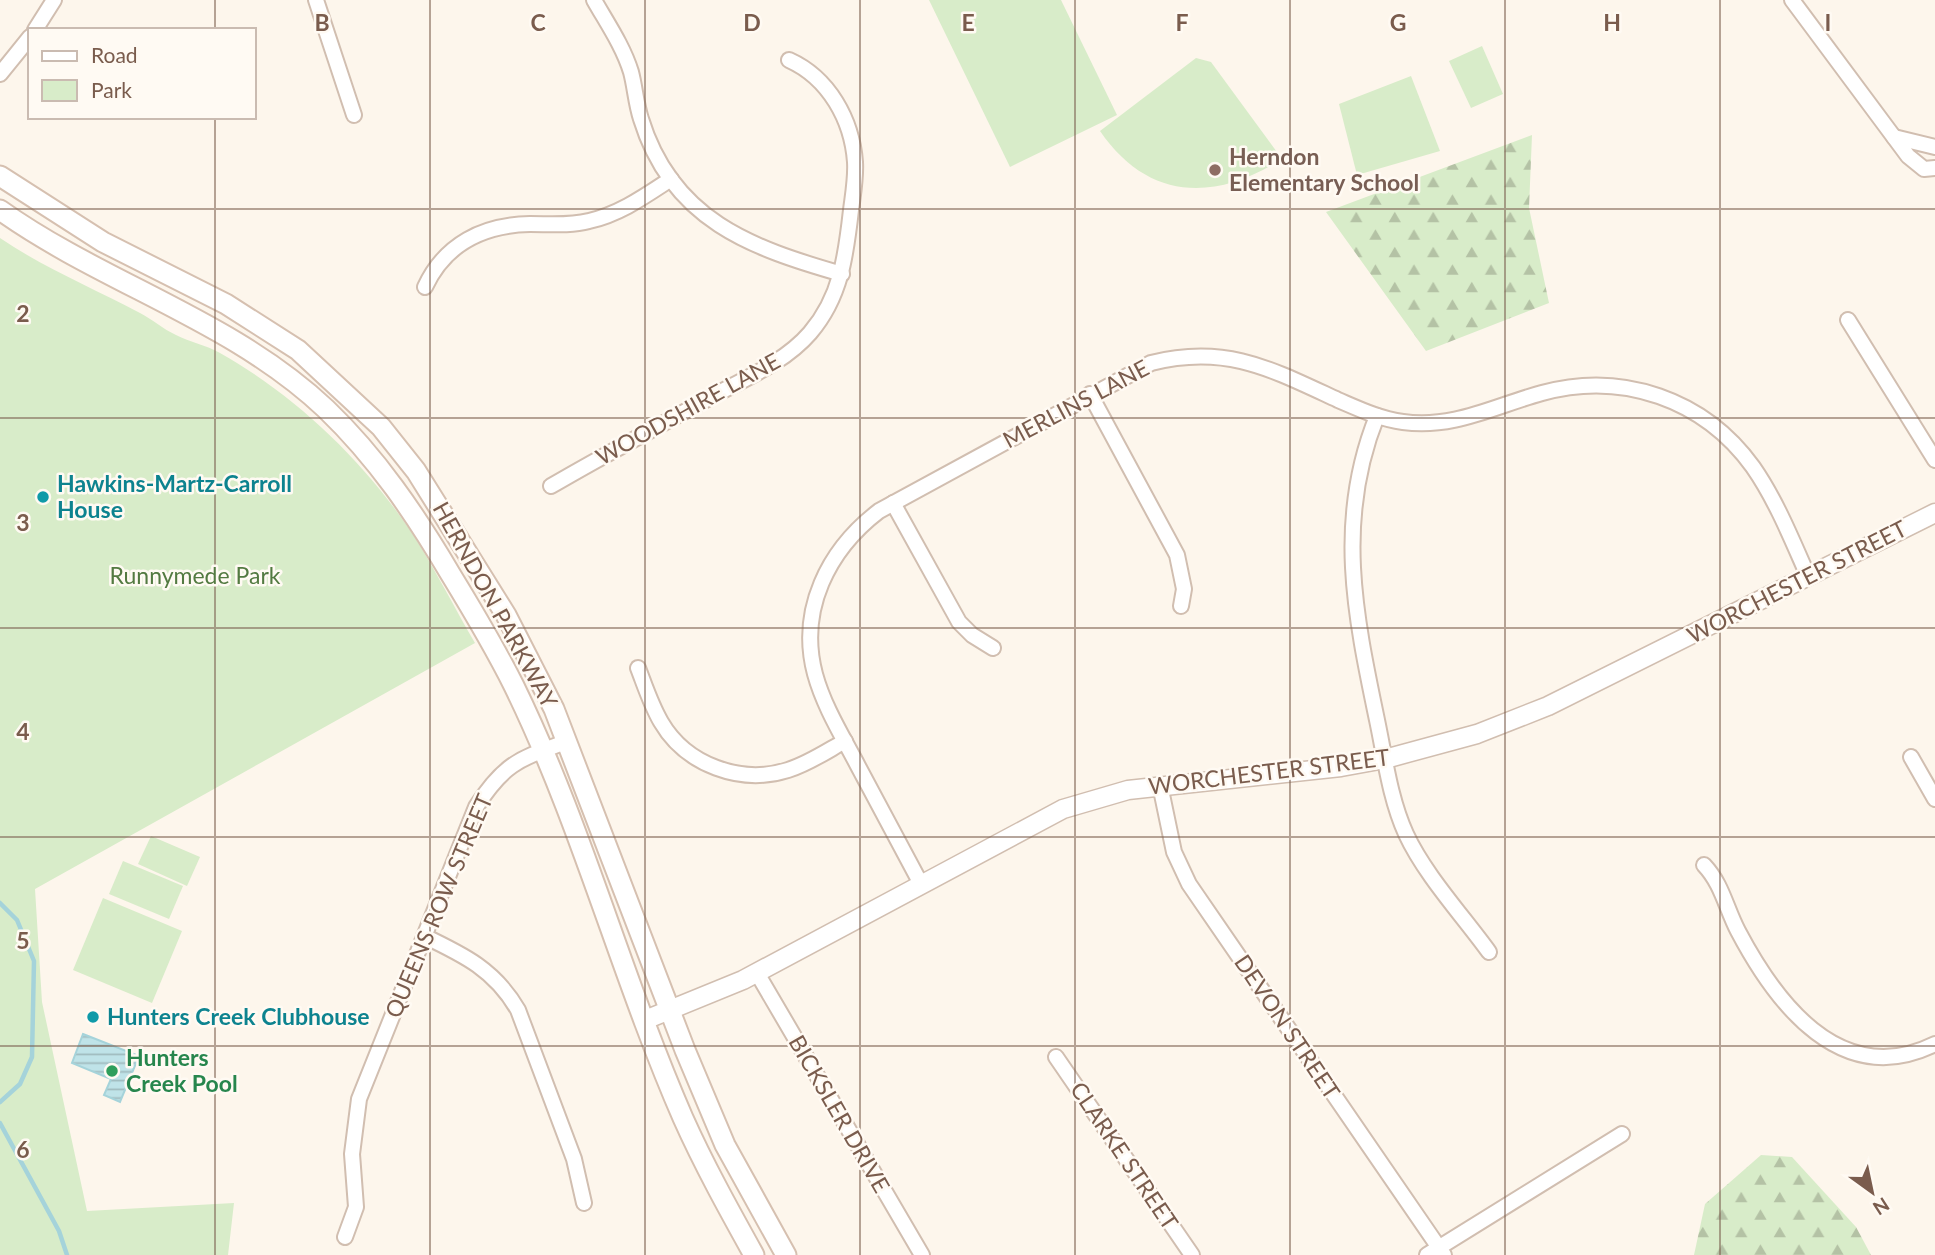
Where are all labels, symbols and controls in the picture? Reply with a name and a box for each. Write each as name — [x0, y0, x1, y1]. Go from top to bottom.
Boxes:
text: B — [314, 8, 330, 36]
text: C — [530, 8, 546, 36]
text: D — [743, 8, 761, 36]
text: E — [961, 8, 975, 36]
text: F — [1175, 8, 1189, 36]
text: G — [1390, 8, 1406, 36]
text: H — [1603, 8, 1621, 36]
text: I — [1825, 8, 1831, 36]
legend — [28, 28, 256, 119]
text: Road — [91, 42, 138, 67]
text: Park — [91, 77, 132, 102]
place label: Herndon Elementary School — [1229, 142, 1419, 196]
marker: Herndon Elementary School — [1207, 162, 1223, 178]
text: 2 — [16, 299, 30, 327]
street label: WOODSHIRE LANE — [591, 346, 784, 470]
street label: MERLINS LANE — [998, 353, 1153, 453]
place label: Hawkins-Martz-Carroll House — [57, 469, 292, 523]
marker: Hawkins-Martz-Carroll House — [35, 489, 51, 505]
street label: HERNDON PARKWAY — [428, 497, 564, 713]
text: 3 — [16, 508, 30, 536]
street label: WORCHESTER STREET — [1682, 513, 1911, 649]
park label: Runnymede Park — [110, 561, 281, 589]
text: 4 — [16, 717, 30, 745]
street label: WORCHESTER STREET — [1147, 742, 1391, 800]
street label: QUEENS ROW STREET — [378, 789, 498, 1022]
text: 5 — [16, 926, 30, 954]
street label: DEVON STREET — [1229, 949, 1347, 1104]
place label: Hunters Creek Clubhouse — [107, 1002, 370, 1030]
marker: Hunters Creek Clubhouse — [85, 1009, 101, 1025]
street label: BICKSLER DRIVE — [783, 1030, 896, 1197]
place label: Hunters Creek Pool — [126, 1043, 238, 1097]
marker: Hunters Creek Pool — [104, 1063, 120, 1079]
street label: CLARKE STREET — [1065, 1076, 1185, 1235]
text: 6 — [16, 1135, 30, 1163]
north arrow — [1837, 1157, 1907, 1227]
text: N — [1869, 1193, 1894, 1220]

